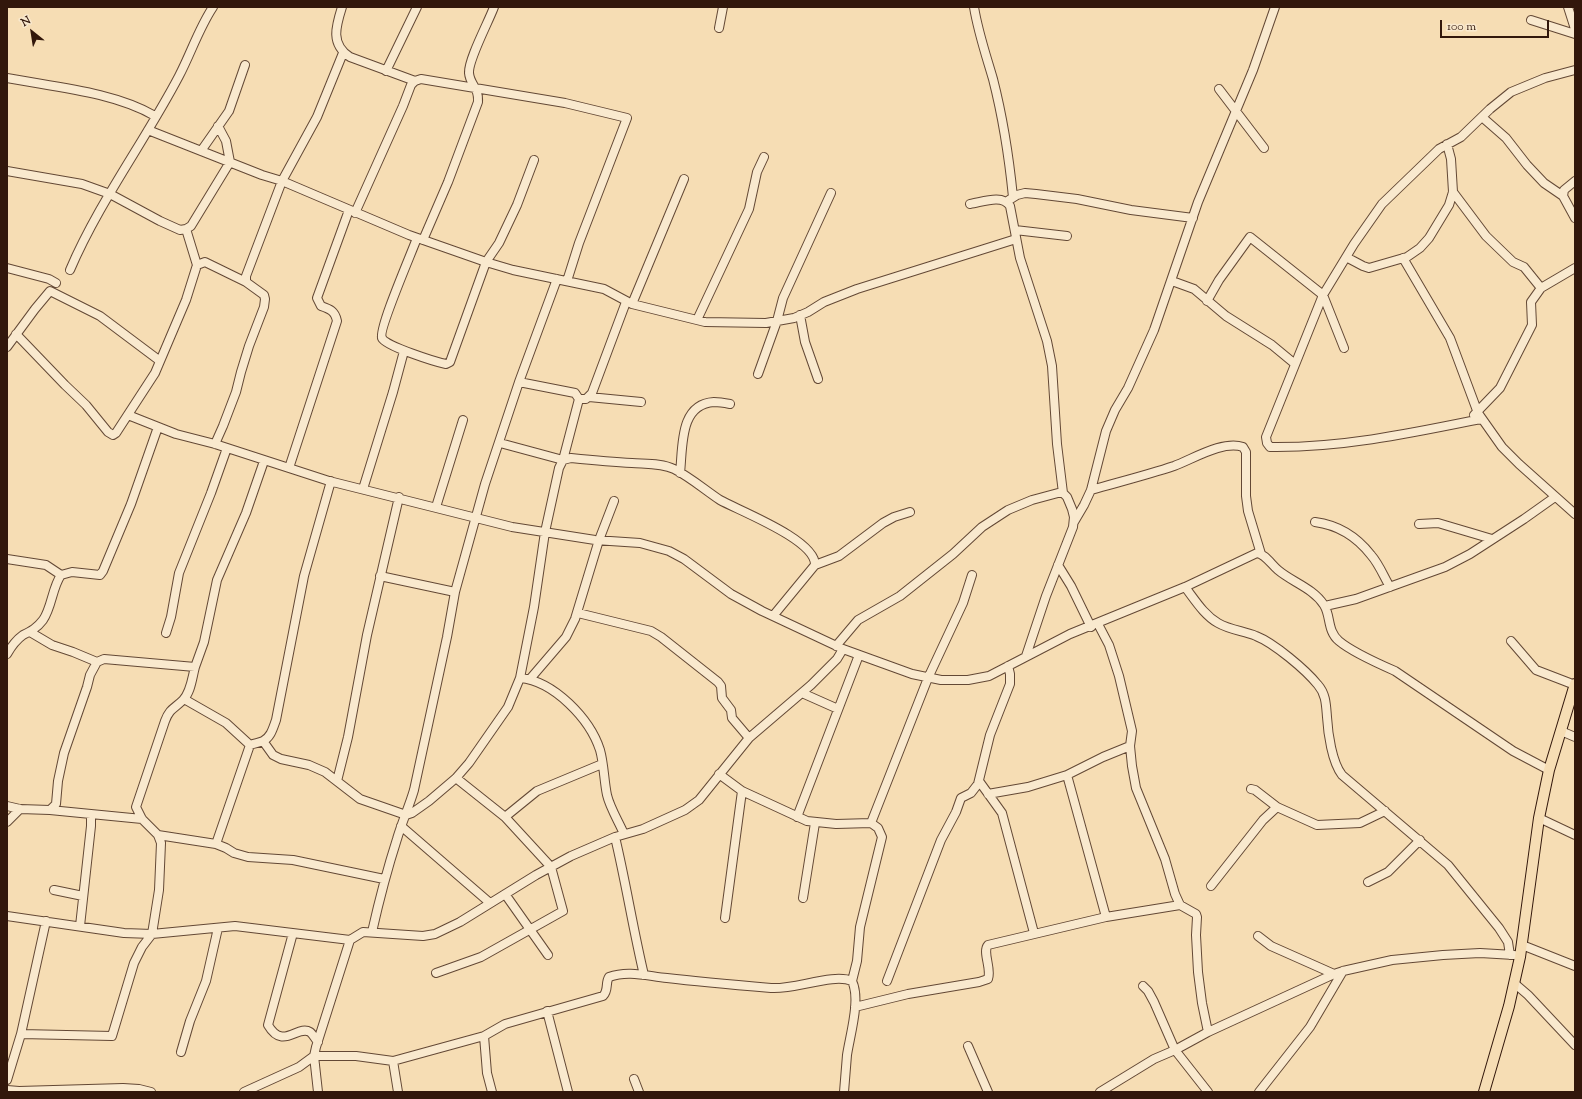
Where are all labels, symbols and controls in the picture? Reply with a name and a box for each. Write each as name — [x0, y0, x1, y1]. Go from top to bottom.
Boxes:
north arrow — [12, 12, 52, 52]
text: N — [18, 12, 34, 31]
scale bar — [1442, 12, 1551, 38]
text: 100 m — [1447, 18, 1476, 36]

